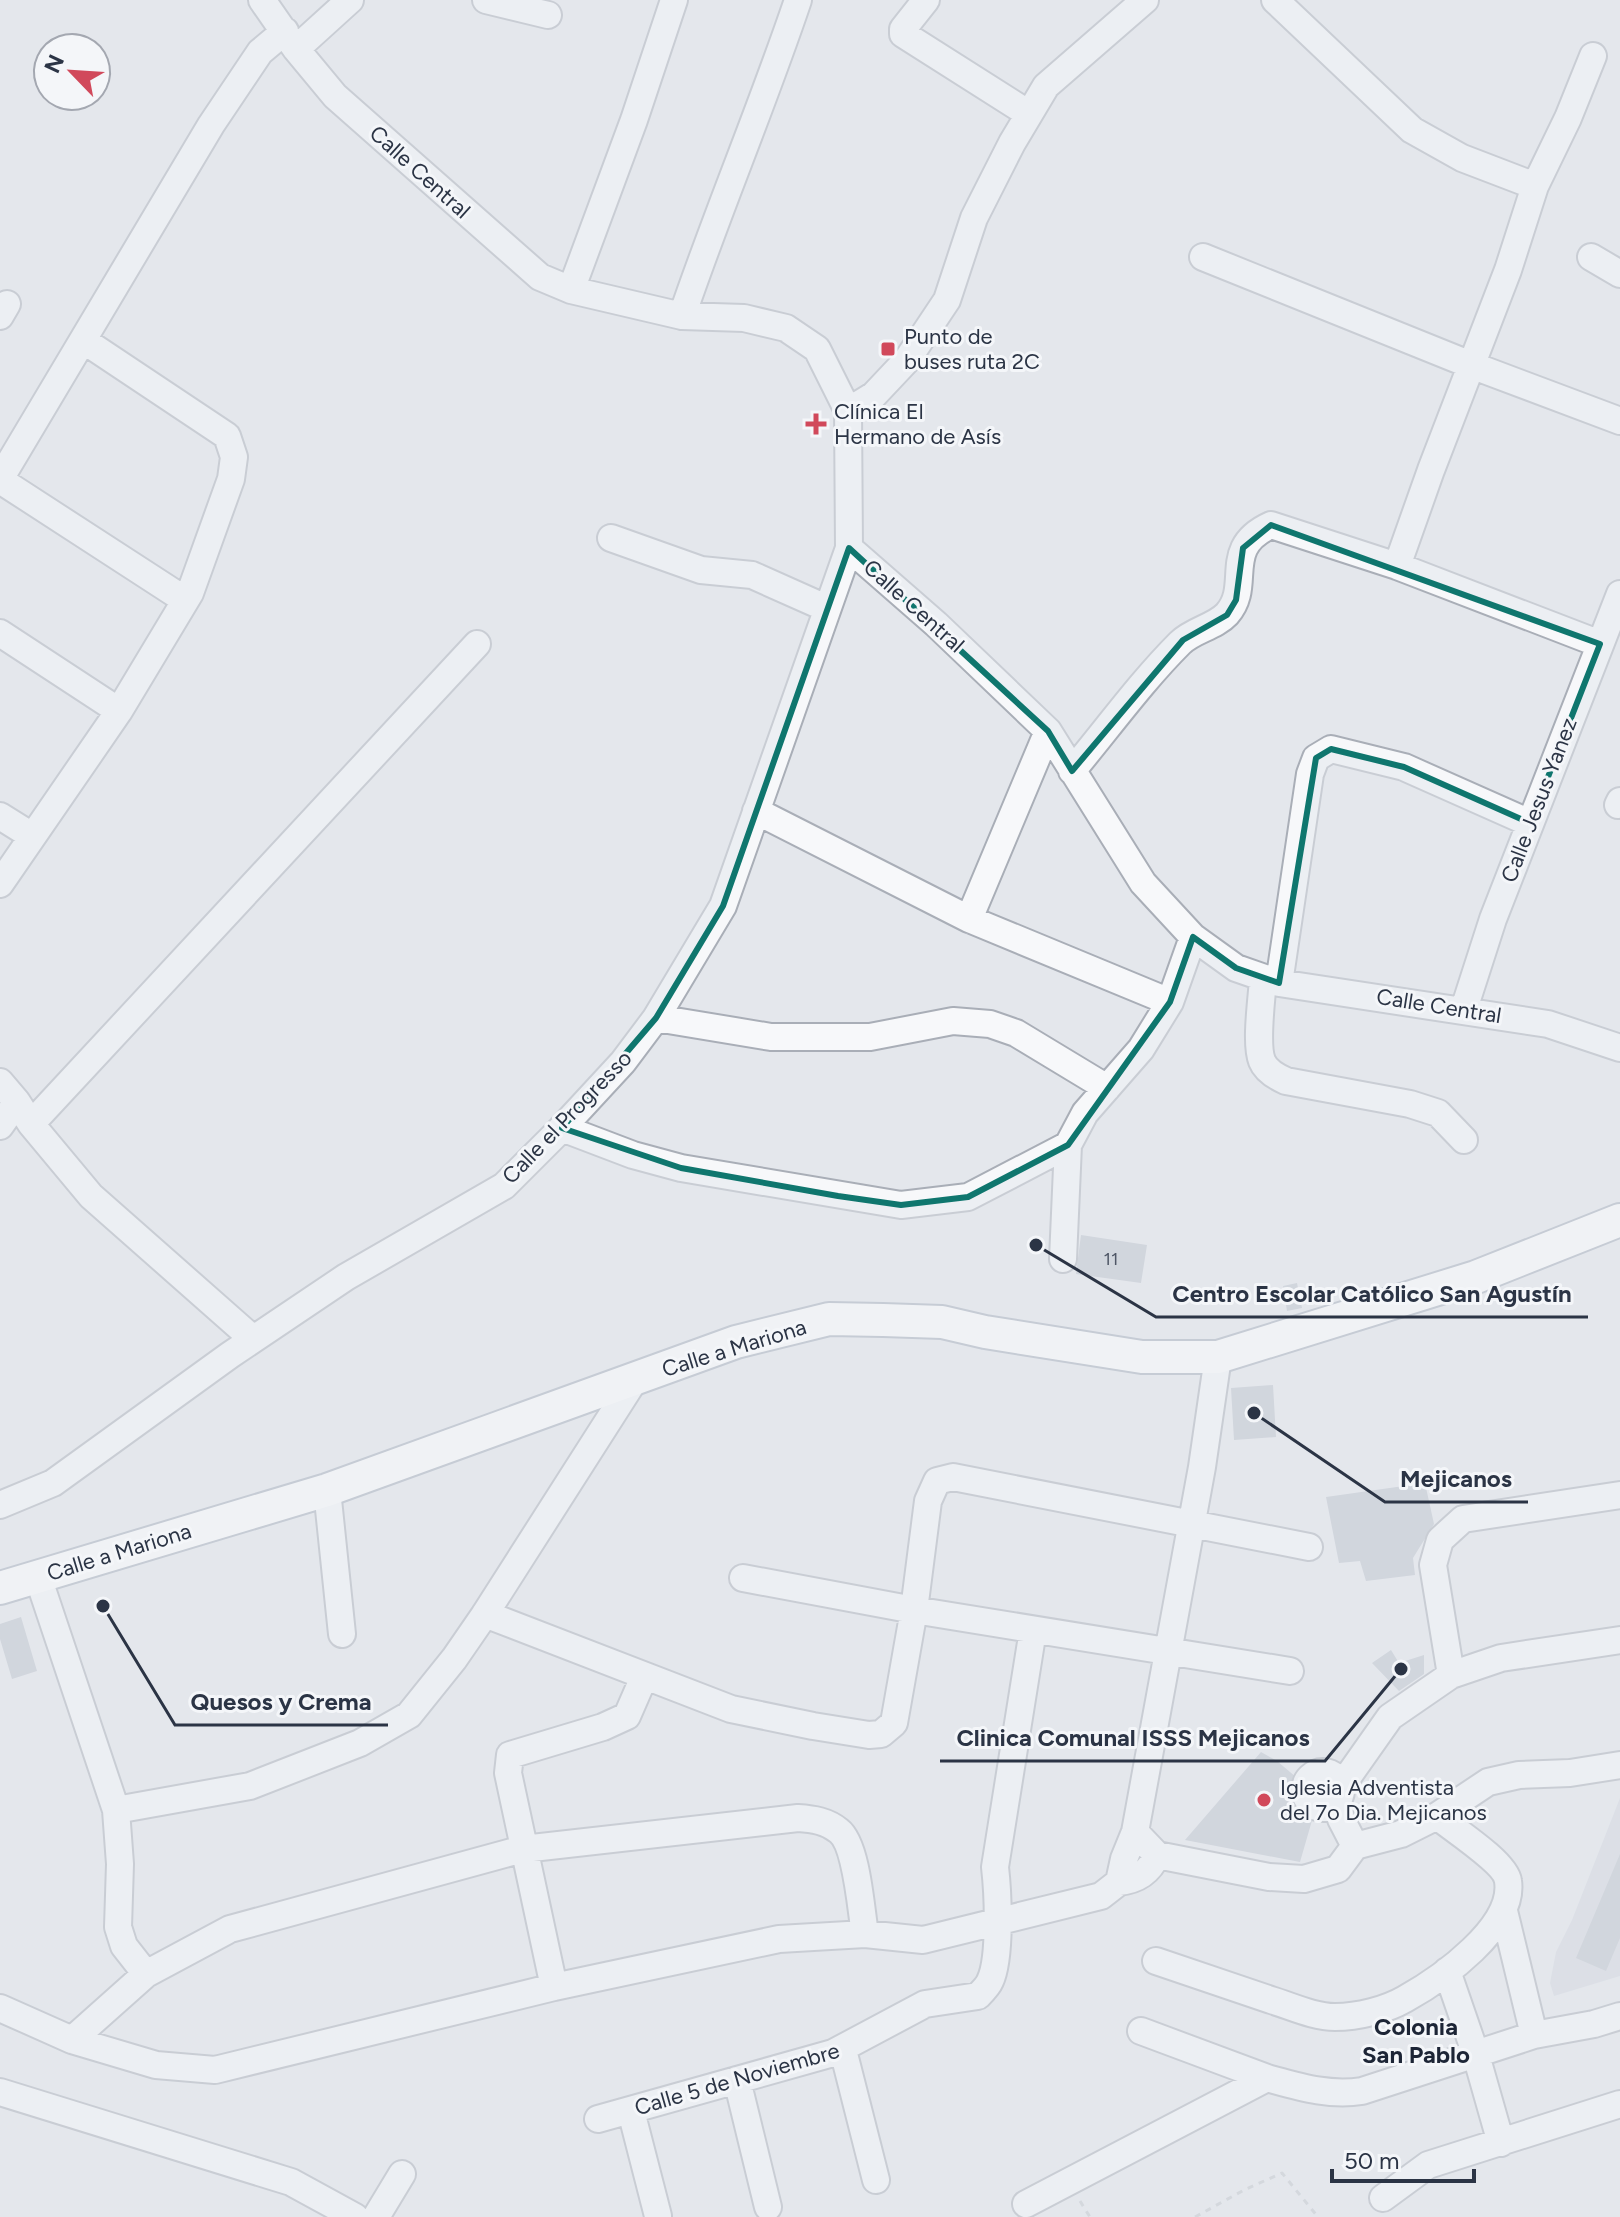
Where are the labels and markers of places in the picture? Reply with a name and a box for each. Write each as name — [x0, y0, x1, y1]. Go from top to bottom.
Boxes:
place label: Punto de buses ruta 2C — [904, 323, 1040, 375]
marker: Punto de buses ruta 2C — [879, 340, 897, 358]
place label: Clínica El Hermano de Asís — [834, 398, 1001, 450]
marker: Clínica El Hermano de Asís — [805, 413, 827, 435]
callout: Centro Escolar Católico San Agustín — [1156, 1269, 1588, 1317]
callout: Mejicanos — [1385, 1454, 1528, 1502]
callout: Quesos y Crema — [175, 1677, 388, 1725]
callout: Clinica Comunal ISSS Mejicanos — [940, 1713, 1325, 1761]
place label: Iglesia Adventista del 7o Dia. Mejicanos — [1280, 1774, 1487, 1826]
marker: Iglesia Adventista del 7o Dia. Mejicanos — [1255, 1791, 1273, 1809]

